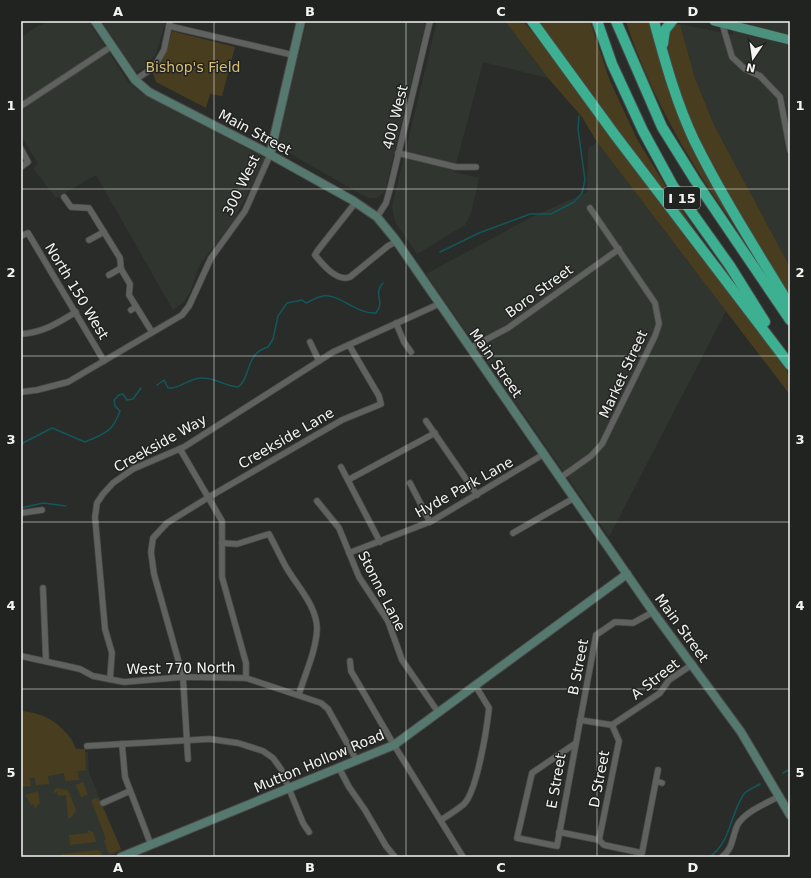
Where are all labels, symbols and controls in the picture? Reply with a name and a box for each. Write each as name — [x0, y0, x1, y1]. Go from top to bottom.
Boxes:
text: A — [113, 4, 123, 19]
text: B — [305, 4, 315, 19]
text: C — [496, 4, 506, 19]
text: D — [688, 4, 699, 19]
north arrow — [733, 38, 773, 78]
park label: Bishop's Field — [145, 59, 241, 75]
text: N — [745, 60, 757, 75]
street label: 400 West — [379, 83, 411, 151]
text: 1 — [6, 98, 16, 113]
text: 1 — [795, 98, 805, 113]
street label: Main Street — [216, 106, 295, 158]
street label: 300 West — [219, 152, 263, 218]
road number: I 15 — [664, 187, 700, 209]
street label: North 150 West — [42, 240, 112, 342]
street label: Boro Street — [502, 261, 576, 321]
text: 2 — [6, 265, 16, 280]
text: 2 — [795, 265, 805, 280]
street label: Main Street — [466, 325, 526, 401]
street label: Market Street — [596, 327, 651, 420]
street label: Creekside Lane — [235, 404, 337, 472]
street label: Creekside Way — [111, 411, 209, 475]
text: 3 — [6, 432, 16, 447]
text: 3 — [795, 432, 805, 447]
street label: Hyde Park Lane — [412, 453, 516, 521]
street label: Stonne Lane — [355, 548, 409, 634]
street label: Main Street — [652, 591, 712, 666]
text: 4 — [6, 598, 16, 613]
text: 4 — [795, 598, 805, 613]
street label: B Street — [565, 637, 591, 696]
street label: A Street — [628, 655, 683, 703]
street label: West 770 North — [126, 659, 236, 677]
street label: Mutton Hollow Road — [251, 726, 387, 796]
street label: D Street — [586, 749, 612, 809]
street label: E Street — [543, 752, 569, 810]
text: 5 — [6, 765, 16, 780]
text: 5 — [795, 765, 805, 780]
text: A — [113, 860, 123, 875]
text: B — [305, 860, 315, 875]
text: C — [496, 860, 506, 875]
text: D — [688, 860, 699, 875]

